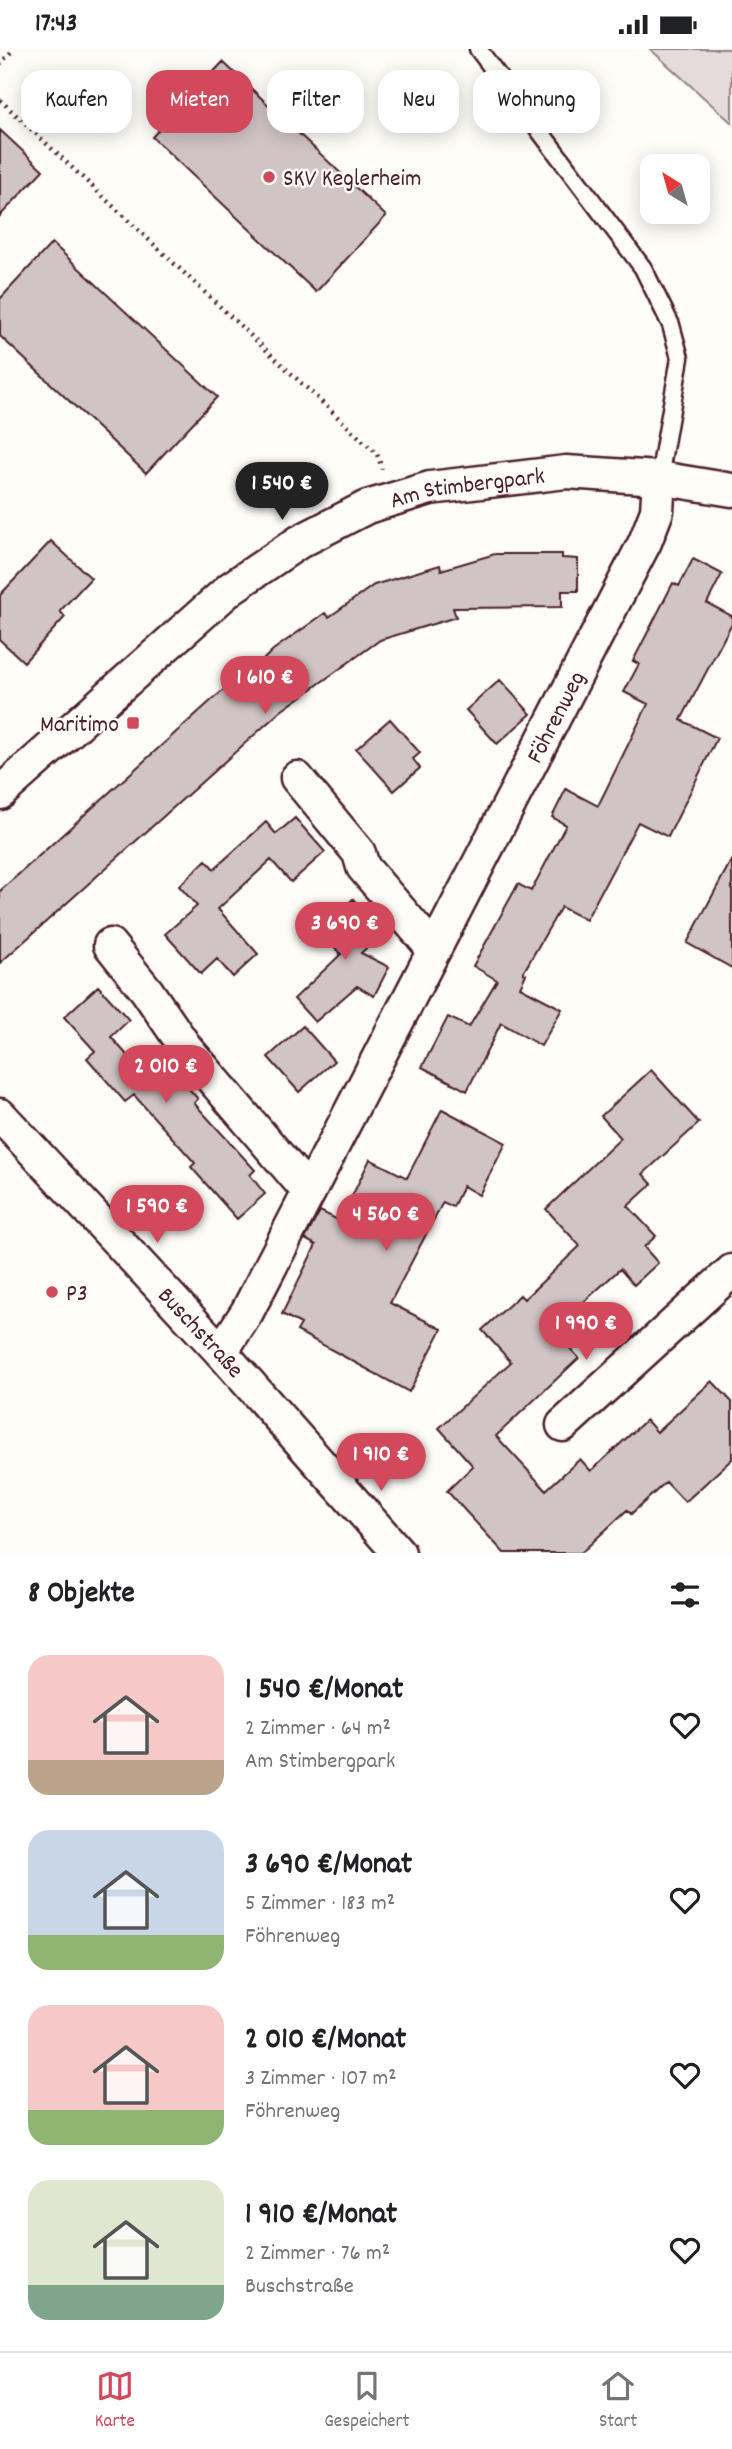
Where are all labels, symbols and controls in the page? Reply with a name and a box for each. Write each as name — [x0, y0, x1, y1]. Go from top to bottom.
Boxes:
text: 17:43 — [35, 6, 77, 43]
chip: Kaufen — [21, 70, 132, 133]
chip: Mieten — [146, 70, 253, 133]
chip: Filter — [267, 70, 364, 133]
chip: Neu — [378, 70, 459, 133]
chip: Wohnung — [473, 70, 600, 133]
north arrow — [640, 154, 710, 224]
map controls — [640, 154, 710, 224]
place label: SKV Keglerheim — [283, 163, 421, 197]
marker: SKV Keglerheim — [261, 169, 277, 185]
street label: Am Stimbergpark — [386, 461, 547, 519]
pin: 1 540 € — [217, 463, 347, 522]
text: 1 540 € — [251, 468, 313, 501]
pin: 1 610 € — [200, 657, 330, 716]
text: 1 610 € — [236, 662, 294, 695]
street label: Föhrenweg — [519, 666, 595, 770]
place label: Maritimo — [40, 709, 119, 743]
marker: Maritimo — [125, 715, 141, 731]
pin: 3 690 € — [280, 902, 410, 962]
text: 3 690 € — [311, 908, 379, 941]
pin: 2 010 € — [101, 1045, 231, 1105]
text: 2 010 € — [134, 1051, 198, 1084]
pin: 1 590 € — [92, 1185, 222, 1245]
text: 1 590 € — [126, 1191, 188, 1224]
pin: 4 560 € — [321, 1193, 451, 1253]
text: 4 560 € — [352, 1199, 420, 1232]
place label: P3 — [66, 1278, 88, 1312]
street label: Buschstraße — [148, 1280, 251, 1387]
marker: P3 — [44, 1284, 60, 1300]
pin: 1 990 € — [521, 1303, 651, 1362]
text: 1 990 € — [555, 1308, 617, 1341]
pin: 1 910 € — [316, 1433, 446, 1493]
text: 1 910 € — [353, 1439, 409, 1472]
text: 8 Objekte — [28, 1574, 135, 1617]
icon: filters — [666, 1576, 704, 1614]
text: 1 540 €/Monat — [245, 1670, 403, 1713]
icon: home — [84, 1683, 168, 1767]
icon: heart — [666, 1706, 704, 1744]
text: 2 Zimmer · 64 m² — [245, 1713, 391, 1746]
text: Am Stimbergpark — [245, 1746, 395, 1779]
text: 3 690 €/Monat — [245, 1845, 412, 1888]
icon: home — [84, 1858, 168, 1942]
icon: heart — [666, 1881, 704, 1919]
text: 5 Zimmer · 183 m² — [245, 1888, 395, 1921]
text: Föhrenweg — [245, 1921, 340, 1954]
text: 2 010 €/Monat — [245, 2020, 406, 2063]
icon: home — [84, 2033, 168, 2117]
icon: heart — [666, 2056, 704, 2094]
text: 3 Zimmer · 107 m² — [245, 2063, 397, 2096]
text: Föhrenweg — [245, 2096, 340, 2129]
text: 1 910 €/Monat — [245, 2195, 397, 2238]
icon: home — [84, 2208, 168, 2292]
icon: heart — [666, 2231, 704, 2269]
text: 2 Zimmer · 76 m² — [245, 2238, 390, 2271]
text: Buschstraße — [245, 2271, 354, 2304]
tab: Karte — [95, 2367, 135, 2436]
tab: Gespeichert — [324, 2367, 410, 2436]
tab: Start — [599, 2367, 637, 2436]

